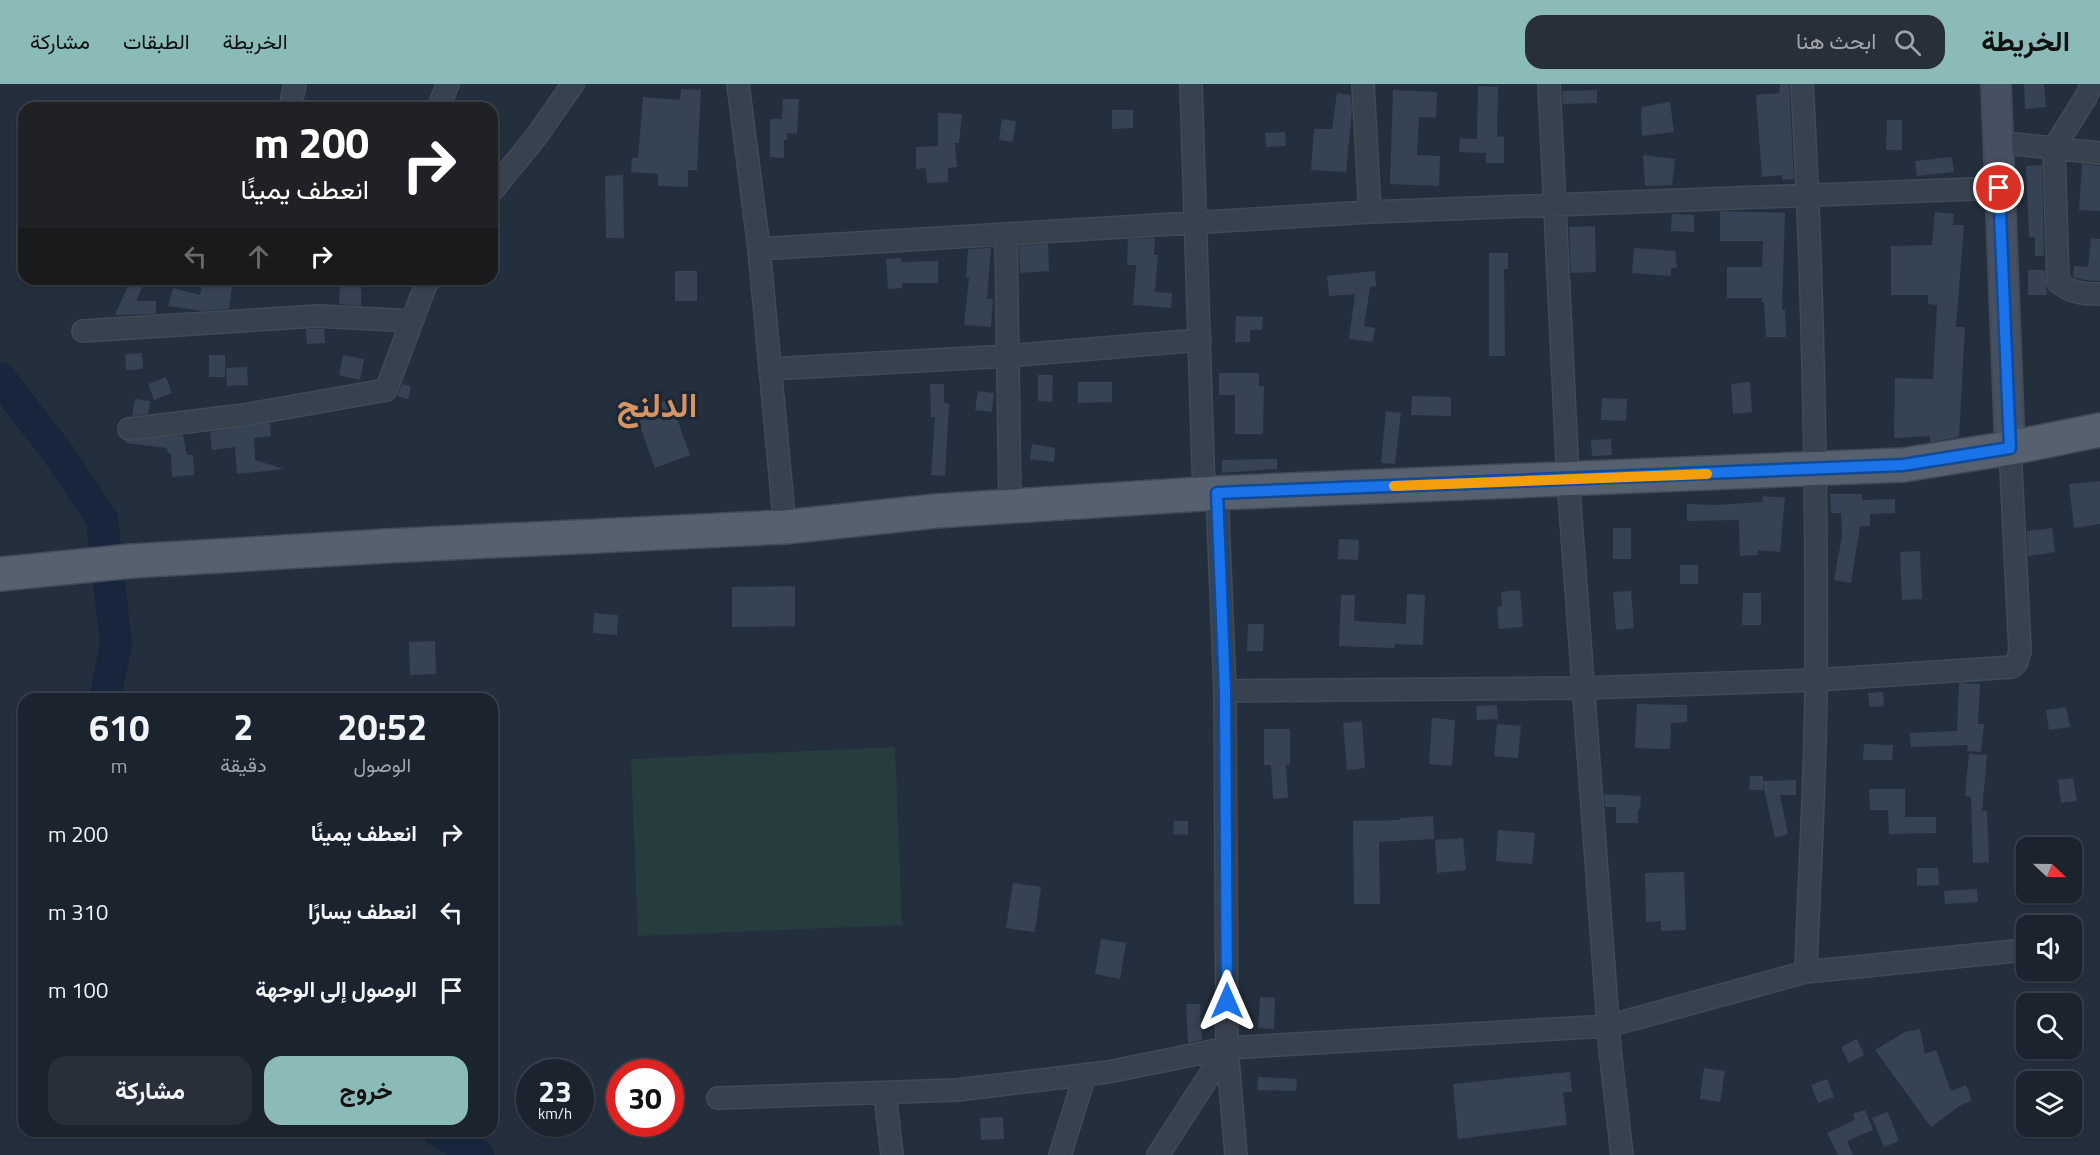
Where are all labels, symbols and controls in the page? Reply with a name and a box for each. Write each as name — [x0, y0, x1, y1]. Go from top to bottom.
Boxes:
search box — [1525, 15, 1945, 69]
text: الخريطة — [1981, 19, 2070, 62]
text: ابحث هنا — [1796, 24, 1876, 58]
text: مشاركة — [30, 25, 90, 57]
text: الطبقات — [123, 25, 190, 57]
text: الخريطة — [223, 25, 288, 57]
icon: search — [1891, 26, 1924, 59]
text: 200 m — [254, 110, 369, 174]
icon: right — [390, 126, 468, 204]
pin — [1973, 162, 2024, 213]
text: انعطف يمينًا — [240, 168, 369, 209]
icon: arrive — [1982, 171, 2015, 204]
icon: left — [179, 240, 212, 273]
icon: ahead — [242, 240, 275, 273]
icon: right — [305, 240, 338, 273]
district label: الدلنج — [617, 380, 697, 430]
text: 2 — [233, 699, 253, 754]
text: 20:52 — [337, 699, 427, 754]
text: 610 — [89, 700, 149, 755]
text: دقيقة — [220, 749, 266, 780]
text: الوصول — [353, 749, 411, 780]
text: m — [111, 750, 127, 781]
text: انعطف يمينًا — [311, 816, 417, 850]
text: 200 m — [48, 817, 108, 851]
icon: right — [435, 818, 468, 851]
north arrow — [2016, 837, 2082, 903]
map controls — [2016, 837, 2082, 1137]
text: انعطف يسارًا — [308, 894, 417, 928]
text: 310 m — [48, 895, 108, 929]
icon: left — [435, 896, 468, 929]
button: sound — [2016, 915, 2082, 981]
position arrow — [1195, 969, 1259, 1033]
text: الوصول إلى الوجهة — [255, 972, 417, 1006]
text: 100 m — [48, 973, 108, 1007]
icon: arrive — [435, 974, 468, 1007]
button: search — [2016, 993, 2082, 1059]
button: مشاركة — [48, 1056, 252, 1125]
button: خروج — [264, 1056, 468, 1125]
speed limit sign: 30 — [606, 1059, 684, 1137]
text: 23 — [538, 1068, 572, 1114]
button: layers — [2016, 1071, 2082, 1137]
text: km/h — [538, 1102, 572, 1125]

